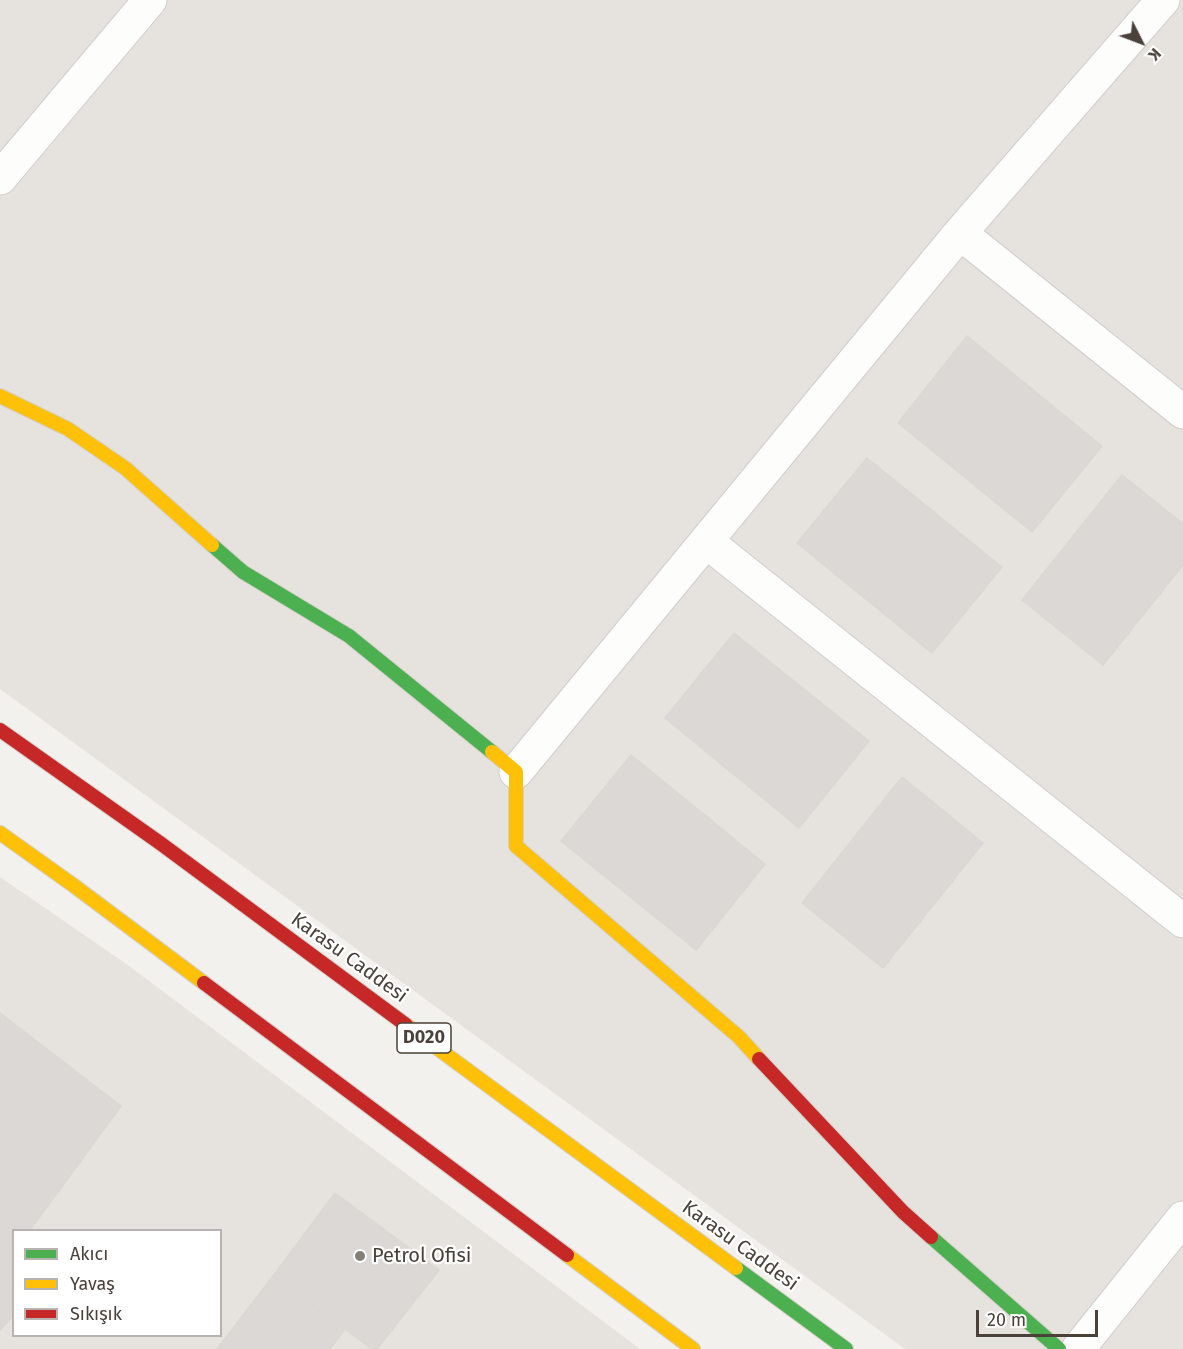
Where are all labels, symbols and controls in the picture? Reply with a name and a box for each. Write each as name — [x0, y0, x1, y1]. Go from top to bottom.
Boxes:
north arrow — [1111, 12, 1171, 72]
text: K — [1144, 44, 1165, 64]
street label: Karasu Caddesi — [286, 908, 412, 1008]
road number: D020 — [397, 1023, 451, 1053]
street label: Karasu Caddesi — [677, 1196, 803, 1296]
legend — [12, 1229, 222, 1337]
text: Akıcı — [70, 1243, 108, 1265]
place label: Petrol Ofisi — [372, 1244, 471, 1268]
marker: Petrol Ofisi — [353, 1249, 367, 1263]
text: Yavaş — [70, 1273, 115, 1295]
scale bar — [979, 1298, 1100, 1336]
text: Sıkışık — [70, 1303, 122, 1325]
text: 20 m — [987, 1309, 1026, 1331]

